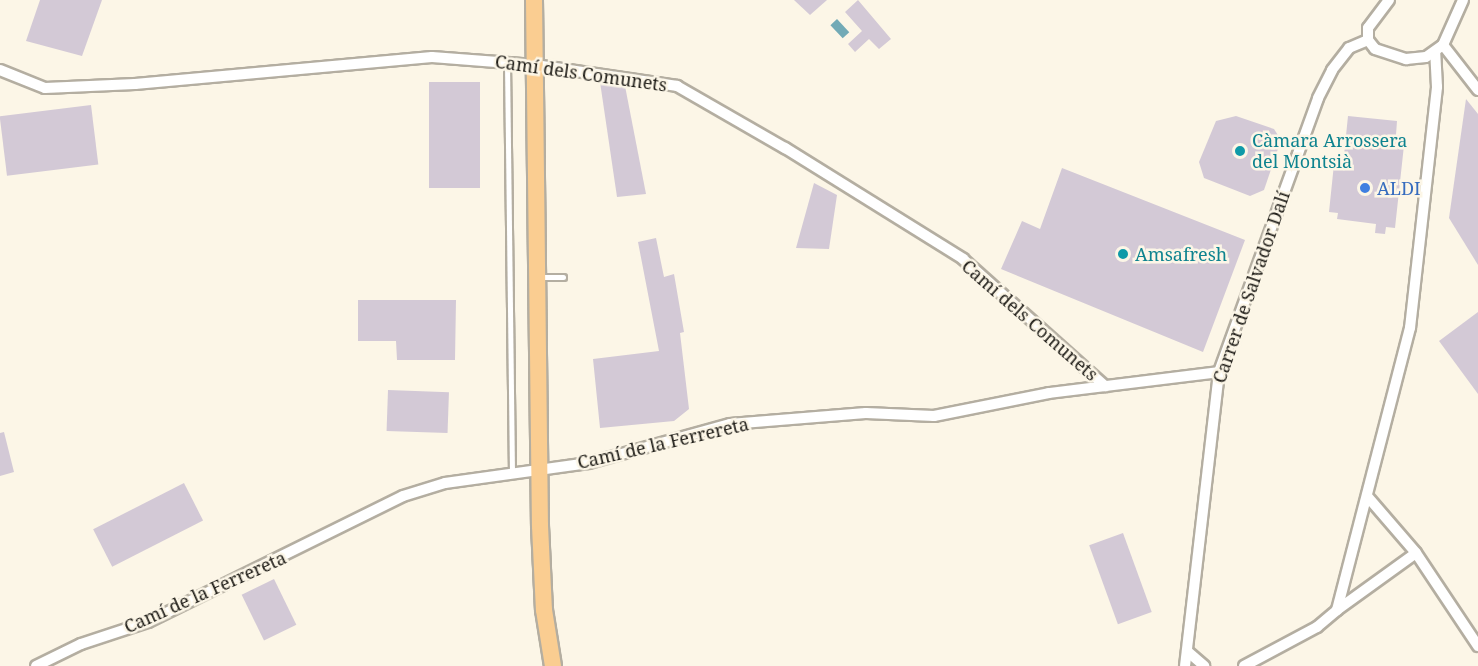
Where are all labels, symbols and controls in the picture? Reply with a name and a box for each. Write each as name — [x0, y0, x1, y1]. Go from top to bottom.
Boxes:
street label: Camí dels Comunets — [494, 50, 668, 96]
place label: Càmara Arrossera del Montsià — [1252, 130, 1407, 172]
marker: Càmara Arrossera del Montsià — [1233, 144, 1247, 158]
place label: ALDI — [1377, 177, 1421, 199]
marker: ALDI — [1358, 181, 1372, 195]
street label: Carrer de Salvador Dalí — [1208, 188, 1294, 386]
place label: Amsafresh — [1135, 243, 1227, 265]
marker: Amsafresh — [1116, 247, 1130, 261]
street label: Camí dels Comunets — [958, 255, 1102, 385]
street label: Camí de la Ferrereta — [575, 413, 751, 473]
street label: Camí de la Ferrereta — [121, 547, 289, 637]

